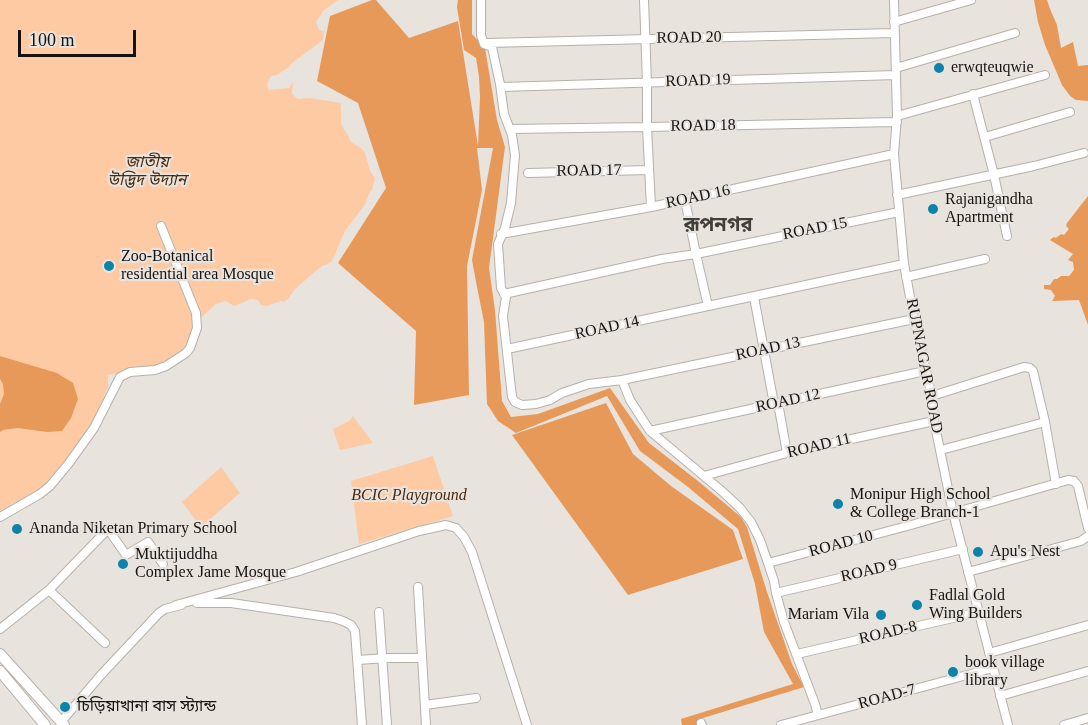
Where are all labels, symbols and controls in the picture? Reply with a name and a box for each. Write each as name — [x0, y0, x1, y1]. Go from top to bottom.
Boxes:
scale bar — [21, 18, 140, 56]
street label: ROAD 20 — [656, 28, 722, 48]
text: 100 m — [29, 30, 75, 50]
place label: erwqteuqwie — [951, 58, 1034, 78]
marker: erwqteuqwie — [932, 61, 946, 75]
street label: ROAD 19 — [665, 70, 731, 92]
street label: ROAD 18 — [670, 116, 736, 136]
park label: জাতীয় উদ্ভিদ উদ্যান — [108, 153, 186, 191]
street label: ROAD 17 — [556, 161, 622, 181]
street label: ROAD 16 — [664, 181, 732, 213]
place label: Rajanigandha Apartment — [945, 190, 1033, 228]
marker: Rajanigandha Apartment — [926, 202, 940, 216]
street label: ROAD 15 — [781, 213, 849, 245]
district label: রূপনগর — [683, 214, 753, 238]
place label: Zoo-Botanical residential area Mosque — [121, 247, 274, 285]
marker: Zoo-Botanical residential area Mosque — [102, 259, 116, 273]
street label: RUPNAGAR ROAD — [901, 297, 947, 435]
street label: ROAD 14 — [573, 312, 641, 344]
street label: ROAD 13 — [734, 333, 802, 365]
street label: ROAD 12 — [754, 385, 822, 417]
street label: ROAD 11 — [785, 429, 853, 463]
place label: Monipur High School & College Branch-1 — [850, 485, 990, 523]
park label: BCIC Playground — [351, 486, 467, 506]
marker: Monipur High School & College Branch-1 — [831, 497, 845, 511]
place label: Ananda Niketan Primary School — [29, 519, 237, 539]
marker: Ananda Niketan Primary School — [10, 522, 24, 536]
street label: ROAD 10 — [807, 526, 875, 562]
place label: Apu's Nest — [990, 542, 1060, 562]
place label: Muktijuddha Complex Jame Mosque — [135, 545, 286, 583]
marker: Apu's Nest — [971, 545, 985, 559]
street label: ROAD 9 — [839, 555, 899, 587]
marker: Muktijuddha Complex Jame Mosque — [116, 557, 130, 571]
place label: Fadlal Gold Wing Builders — [929, 586, 1022, 624]
marker: Fadlal Gold Wing Builders — [910, 598, 924, 612]
place label: Mariam Vila — [788, 605, 869, 625]
marker: Mariam Vila — [874, 608, 888, 622]
street label: ROAD-8 — [857, 617, 919, 649]
place label: book village library — [965, 653, 1045, 691]
marker: book village library — [946, 665, 960, 679]
street label: ROAD-7 — [856, 680, 918, 714]
place label: চিড়িয়াখানা বাস স্ট্যান্ড — [77, 697, 216, 717]
marker: চিড়িয়াখানা বাস স্ট্যান্ড — [58, 700, 72, 714]

